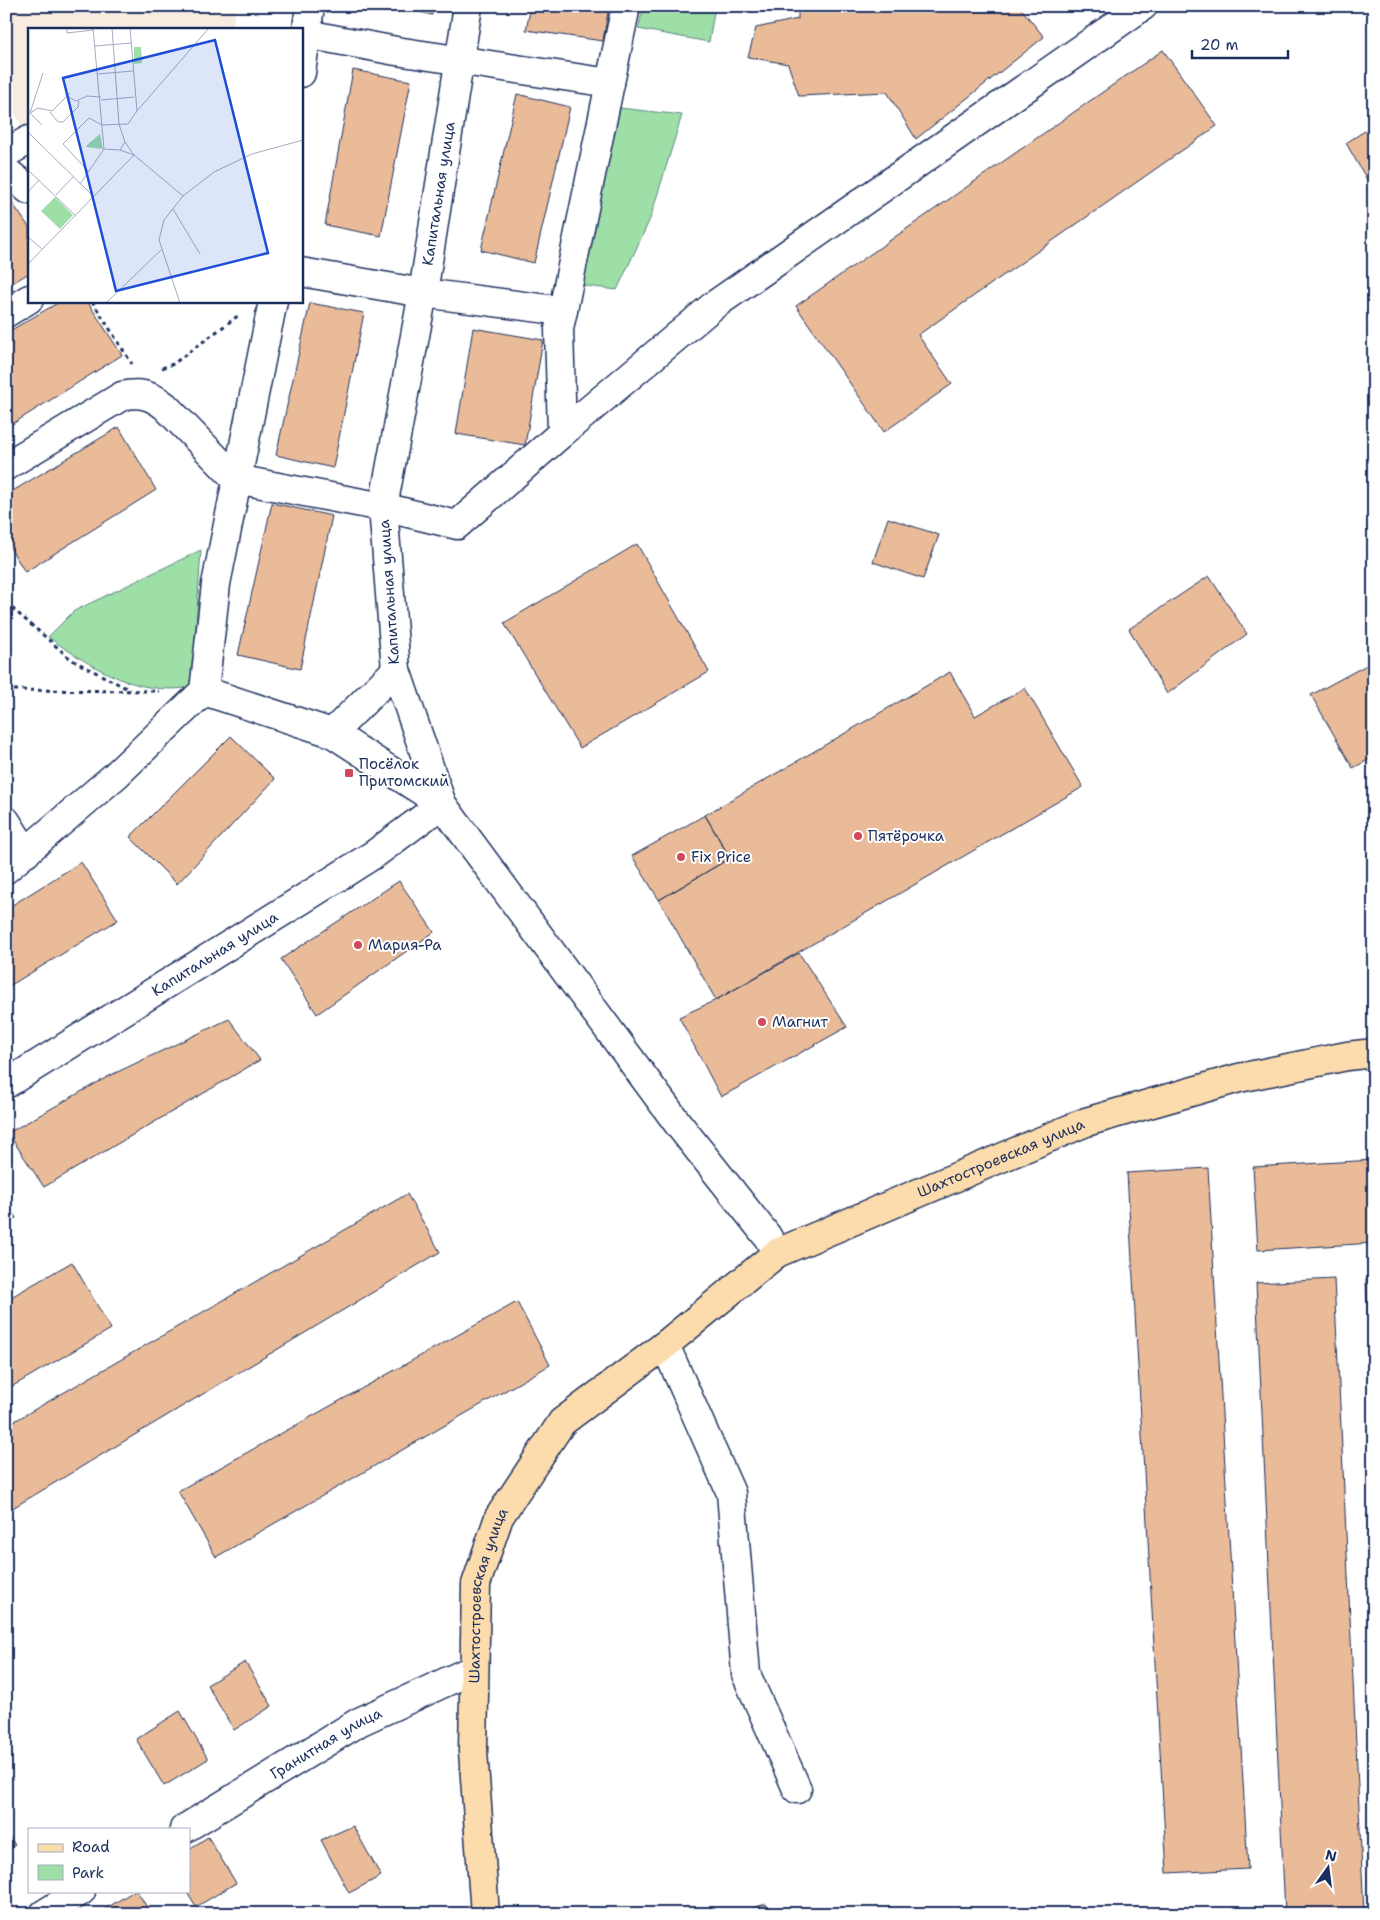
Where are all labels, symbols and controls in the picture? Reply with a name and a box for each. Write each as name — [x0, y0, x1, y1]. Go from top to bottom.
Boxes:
inset map — [28, 28, 302, 302]
scale bar — [1192, 28, 1289, 60]
text: 20 m — [1200, 35, 1239, 55]
street label: Капитальная улица — [417, 119, 460, 267]
street label: Капитальная улица — [374, 518, 404, 665]
place label: Посёлок Притомский — [359, 754, 449, 791]
marker: Посёлок Притомский — [343, 767, 355, 779]
place label: Пятёрочка — [868, 826, 945, 846]
marker: Пятёрочка — [852, 830, 864, 842]
place label: Fix Price — [691, 847, 751, 867]
marker: Fix Price — [675, 851, 687, 863]
street label: Капитальная улица — [148, 907, 282, 1001]
place label: Мария-Ра — [368, 935, 442, 955]
marker: Мария-Ра — [352, 939, 364, 951]
place label: Магнит — [772, 1012, 828, 1032]
marker: Магнит — [756, 1016, 768, 1028]
street label: Шахтостроевская улица — [914, 1114, 1088, 1202]
street label: Шахтостроевская улица — [464, 1503, 513, 1684]
street label: Гранитная улица — [267, 1703, 386, 1784]
legend — [28, 1828, 190, 1892]
text: Road — [72, 1837, 110, 1857]
north arrow — [1302, 1842, 1352, 1892]
text: N — [1324, 1845, 1339, 1865]
text: Park — [72, 1863, 104, 1883]

